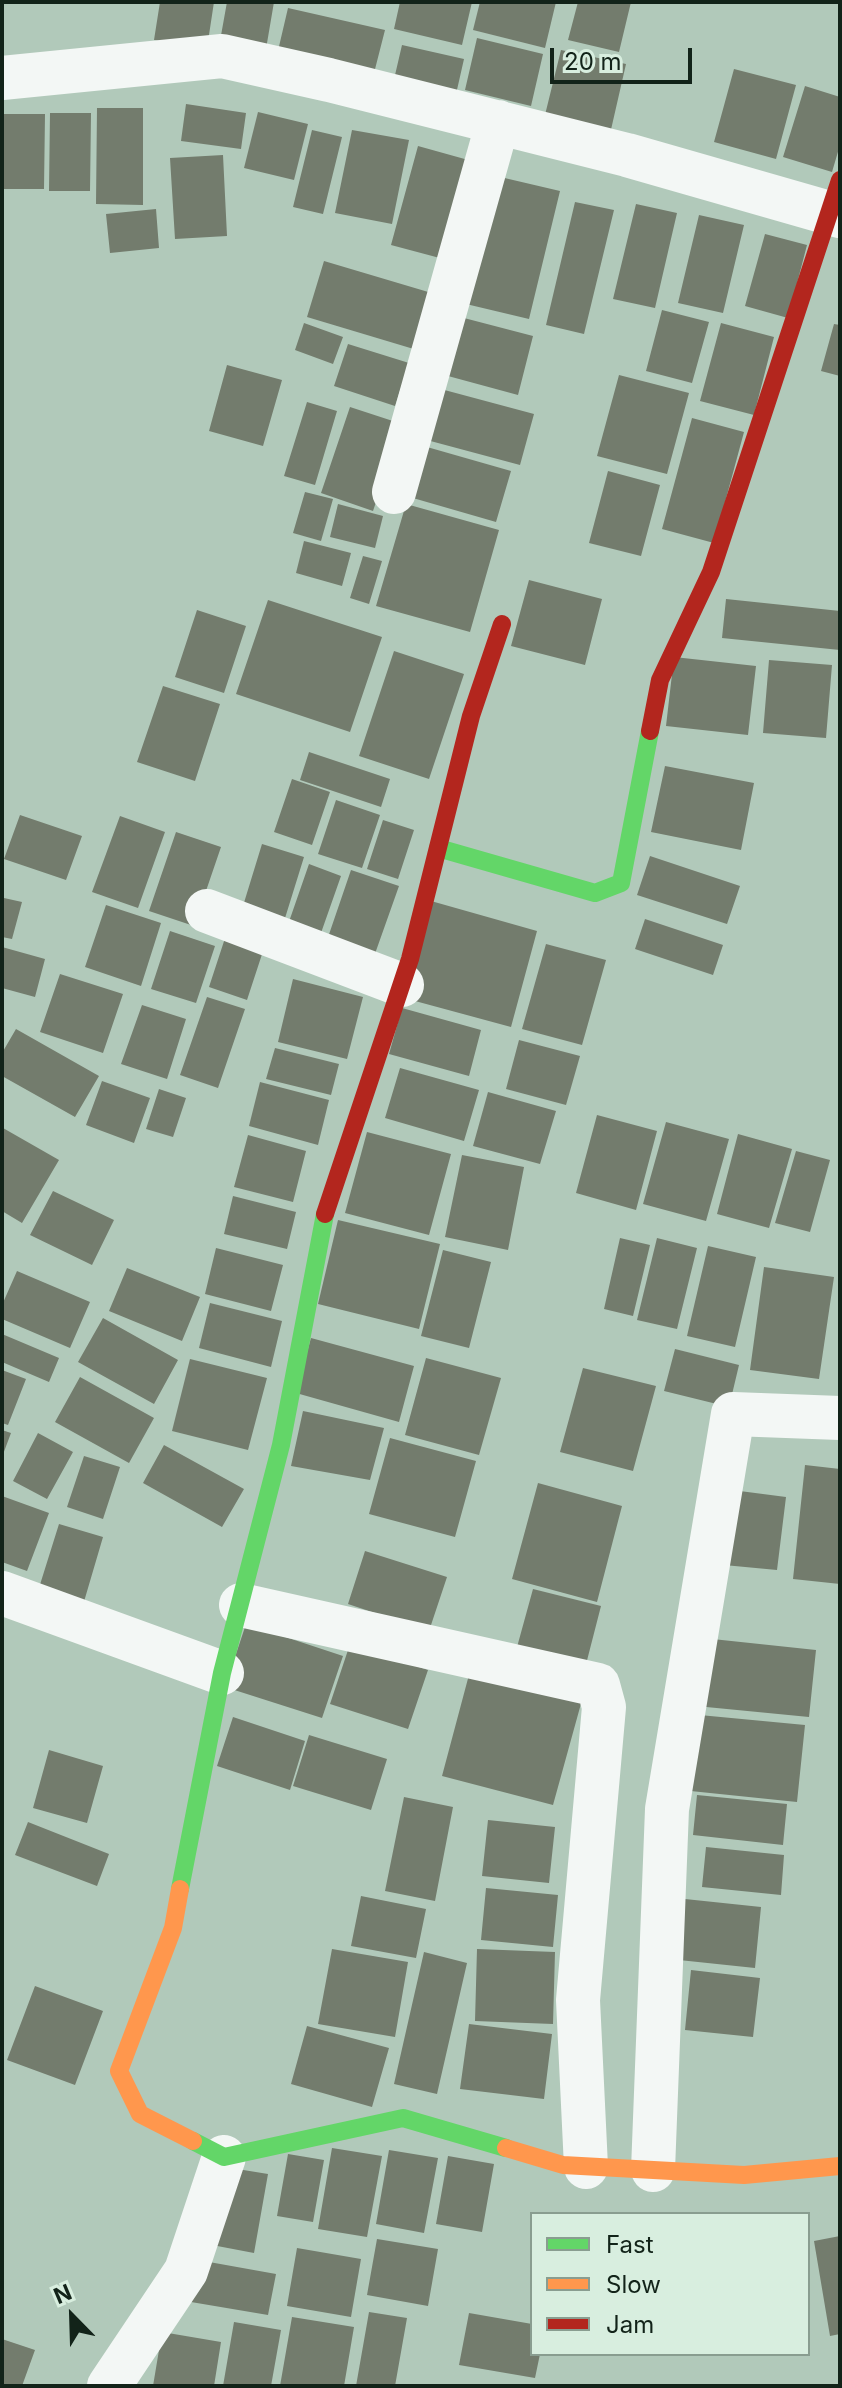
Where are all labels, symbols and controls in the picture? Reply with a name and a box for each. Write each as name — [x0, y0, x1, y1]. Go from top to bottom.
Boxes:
scale bar — [554, 32, 696, 82]
text: 20 m — [564, 47, 622, 76]
legend — [530, 2212, 810, 2356]
text: Fast — [606, 2230, 654, 2259]
text: Slow — [606, 2270, 661, 2299]
north arrow — [32, 2276, 112, 2356]
text: N — [50, 2279, 75, 2309]
text: Jam — [606, 2310, 654, 2339]

